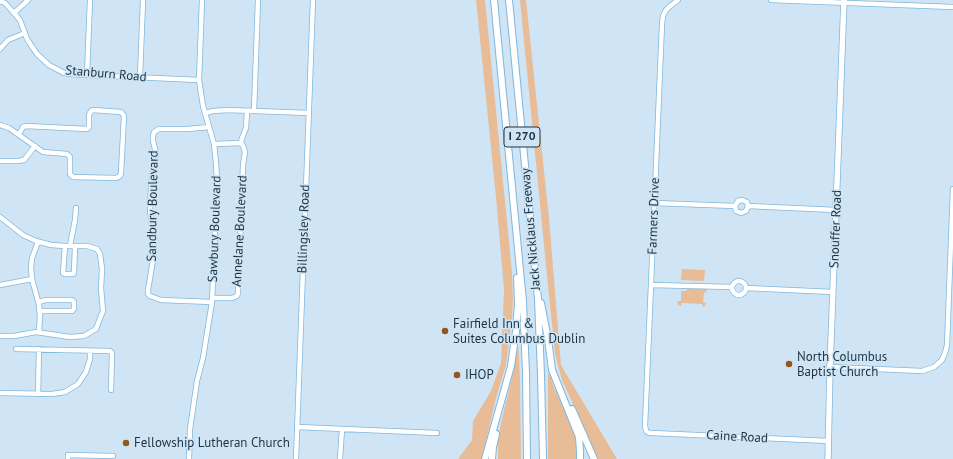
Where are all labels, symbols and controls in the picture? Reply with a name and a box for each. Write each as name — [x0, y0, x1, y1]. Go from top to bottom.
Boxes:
street label: Stanburn Road — [65, 63, 147, 85]
road number: I 270 — [504, 127, 540, 147]
street label: Sandbury Boulevard — [144, 150, 162, 262]
street label: Jack Nicklaus Freeway — [518, 167, 544, 291]
street label: Sawbury Boulevard — [205, 175, 225, 283]
street label: Annelane Boulevard — [229, 175, 251, 287]
street label: Farmers Drive — [645, 177, 663, 255]
street label: Billingsley Road — [295, 184, 313, 274]
street label: Snouffer Road — [827, 190, 845, 268]
place label: Fairfield Inn & Suites Columbus Dublin — [453, 316, 585, 347]
marker: Fairfield Inn & Suites Columbus Dublin — [440, 326, 450, 336]
place label: North Columbus Baptist Church — [797, 349, 887, 380]
marker: North Columbus Baptist Church — [784, 359, 794, 369]
place label: IHOP — [465, 367, 494, 383]
marker: IHOP — [452, 370, 462, 380]
street label: Caine Road — [706, 428, 768, 446]
place label: Fellowship Lutheran Church — [134, 435, 290, 451]
marker: Fellowship Lutheran Church — [121, 438, 131, 448]

